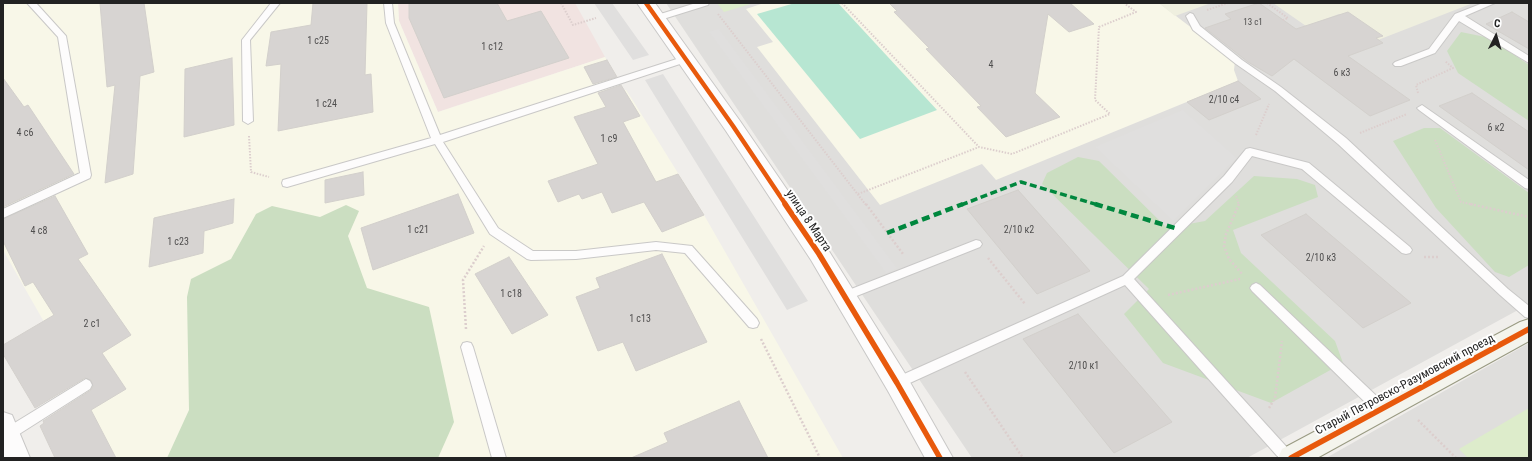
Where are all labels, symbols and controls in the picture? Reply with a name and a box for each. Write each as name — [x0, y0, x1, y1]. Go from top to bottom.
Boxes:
north arrow — [1476, 16, 1516, 56]
text: С — [1493, 17, 1501, 30]
house number: 13 с1 — [1243, 18, 1263, 28]
house number: 1 с25 — [307, 35, 329, 47]
house number: 1 с12 — [481, 41, 503, 53]
house number: 4 — [989, 59, 993, 71]
house number: 6 к3 — [1334, 67, 1350, 79]
house number: 2/10 с4 — [1209, 94, 1239, 106]
house number: 1 с24 — [315, 98, 337, 110]
house number: 6 к2 — [1488, 122, 1504, 134]
house number: 4 с6 — [17, 127, 33, 139]
house number: 1 с9 — [601, 133, 617, 145]
street label: улица 8 Марта — [782, 187, 834, 255]
house number: 1 с21 — [407, 224, 429, 236]
house number: 2/10 к2 — [1004, 224, 1034, 236]
house number: 4 с8 — [31, 225, 47, 237]
house number: 1 с23 — [167, 236, 189, 248]
house number: 2/10 к3 — [1306, 252, 1336, 264]
house number: 1 с18 — [500, 288, 522, 300]
house number: 1 с13 — [629, 313, 651, 325]
house number: 2 с1 — [84, 318, 100, 330]
street label: Старый Петровско-Разумовский проезд — [1313, 331, 1497, 439]
house number: 2/10 к1 — [1069, 360, 1099, 372]

